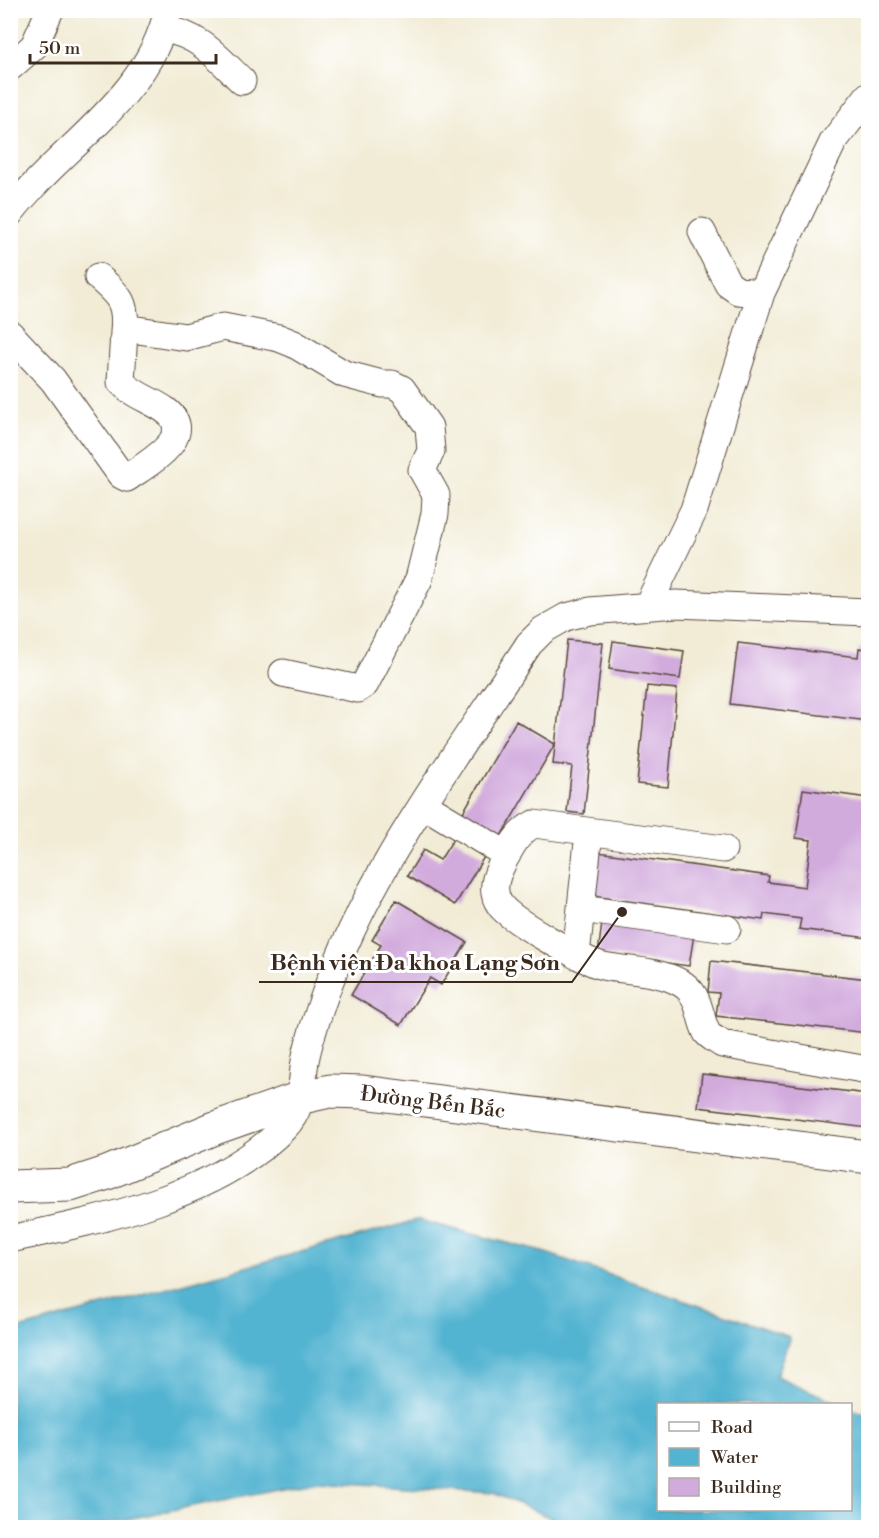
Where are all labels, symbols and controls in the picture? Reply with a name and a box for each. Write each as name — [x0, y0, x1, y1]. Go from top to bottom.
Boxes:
scale bar — [30, 27, 216, 65]
text: 50 m — [39, 37, 81, 60]
callout: Bệnh viện Đa khoa Lạng Sơn — [259, 942, 572, 982]
text: Bệnh viện Đa khoa Lạng Sơn — [270, 950, 560, 977]
street label: Đường Bến Bắc — [359, 1081, 507, 1125]
legend — [657, 1403, 852, 1511]
text: Road — [711, 1416, 754, 1439]
text: Water — [710, 1446, 759, 1469]
text: Building — [710, 1476, 782, 1499]

